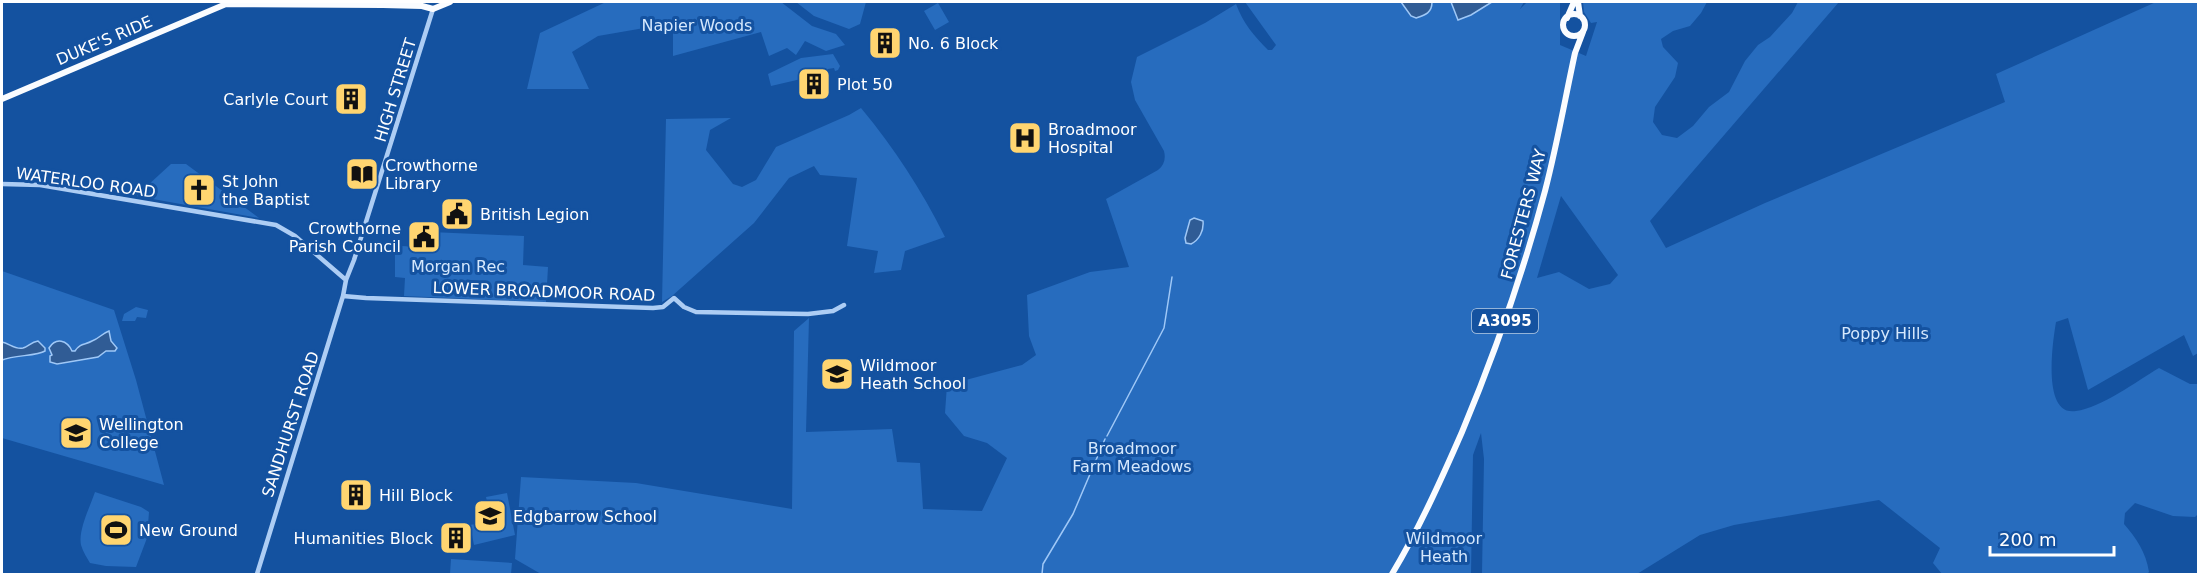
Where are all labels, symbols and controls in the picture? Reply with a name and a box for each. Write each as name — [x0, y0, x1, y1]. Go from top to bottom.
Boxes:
street label: DUKE'S RIDE — [53, 12, 155, 69]
park label: Napier Woods — [642, 16, 752, 35]
building icon: No. 6 Block — [867, 25, 903, 61]
place label: No. 6 Block — [908, 34, 999, 53]
street label: HIGH STREET — [371, 36, 420, 144]
building icon: Plot 50 — [796, 66, 832, 102]
place label: Plot 50 — [837, 75, 893, 94]
building icon: Carlyle Court — [333, 81, 369, 117]
place label: Carlyle Court — [223, 90, 328, 109]
hospital icon: Broadmoor Hospital — [1007, 120, 1043, 156]
place label: Broadmoor Hospital — [1048, 120, 1137, 157]
street label: FORESTERS WAY — [1497, 147, 1550, 281]
library icon: Crowthorne Library — [344, 156, 380, 192]
place label: Crowthorne Library — [385, 156, 478, 193]
street label: WATERLOO ROAD — [15, 163, 157, 202]
church icon: St John the Baptist — [181, 172, 217, 208]
place label: St John the Baptist — [222, 172, 310, 209]
public building icon: British Legion — [439, 196, 475, 232]
place label: British Legion — [480, 205, 589, 224]
place label: Crowthorne Parish Council — [289, 219, 401, 256]
public building icon: Crowthorne Parish Council — [406, 219, 442, 255]
park label: Morgan Rec — [411, 257, 505, 276]
street label: LOWER BROADMOOR ROAD — [432, 278, 656, 305]
road number: A3095 — [1472, 309, 1538, 333]
park label: Poppy Hills — [1841, 324, 1929, 343]
street label: SANDHURST ROAD — [258, 349, 323, 499]
school or university icon: Wildmoor Heath School — [819, 356, 855, 392]
place label: Wildmoor Heath School — [860, 356, 966, 393]
school or university icon: Wellington College — [58, 415, 94, 451]
place label: Wellington College — [99, 415, 184, 452]
park label: Broadmoor Farm Meadows — [1072, 439, 1192, 476]
building icon: Hill Block — [338, 477, 374, 513]
place label: Hill Block — [379, 486, 453, 505]
school or university icon: Edgbarrow School — [472, 498, 508, 534]
place label: Edgbarrow School — [513, 507, 657, 526]
sports icon: New Ground — [98, 512, 134, 548]
scale bar — [1990, 519, 2114, 557]
building icon: Humanities Block — [438, 520, 474, 556]
place label: New Ground — [139, 521, 238, 540]
place label: Humanities Block — [294, 529, 434, 548]
park label: Wildmoor Heath — [1406, 529, 1483, 566]
text: 200 m — [1999, 529, 2057, 550]

